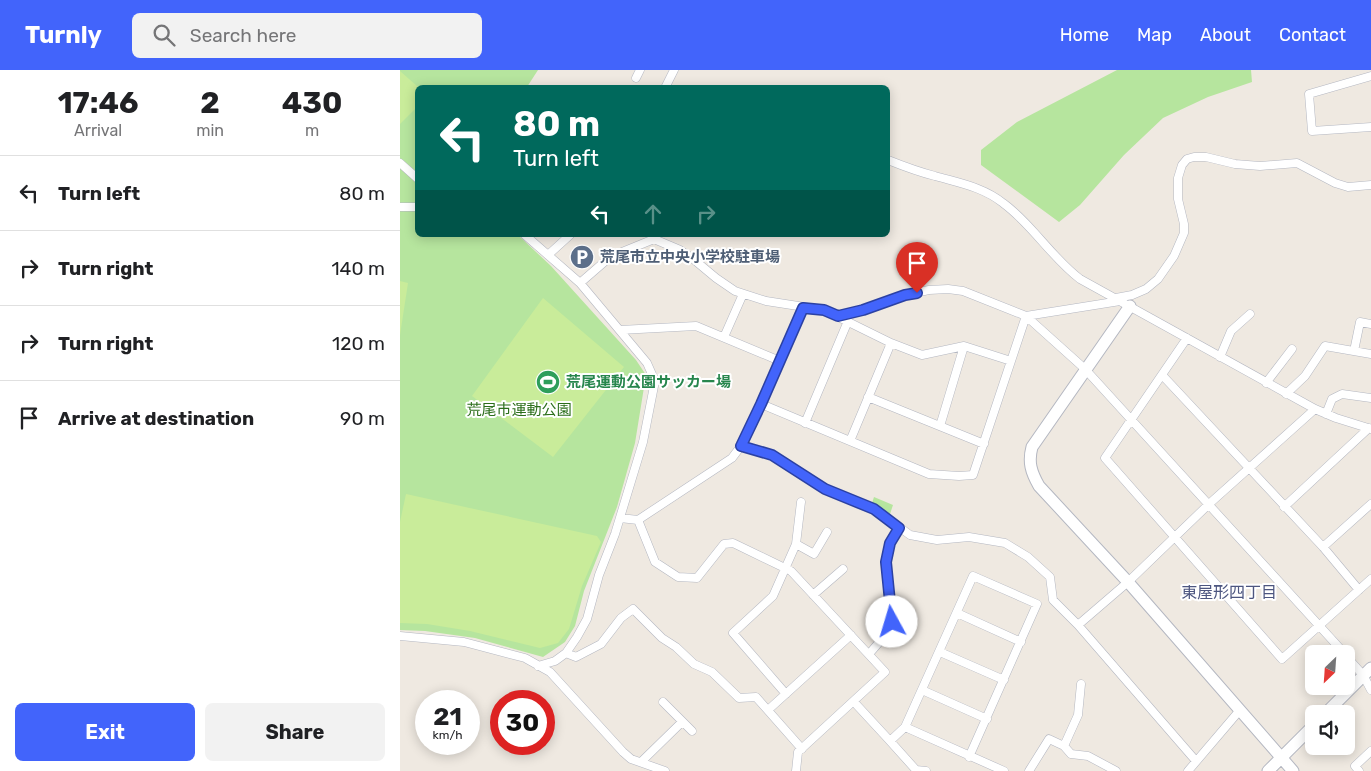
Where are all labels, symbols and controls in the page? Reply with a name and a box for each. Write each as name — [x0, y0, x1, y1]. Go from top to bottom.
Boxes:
search box — [132, 13, 482, 58]
text: Turnly — [25, 21, 102, 49]
icon: search — [150, 21, 178, 49]
text: Search here — [190, 24, 296, 47]
text: Home — [1060, 24, 1109, 46]
text: Map — [1137, 24, 1172, 46]
text: About — [1200, 24, 1251, 46]
text: Contact — [1279, 24, 1346, 46]
text: 17:46 — [58, 85, 139, 121]
text: 2 — [200, 85, 220, 121]
text: 430 — [282, 85, 342, 121]
text: 80 m — [513, 103, 600, 145]
icon: left — [430, 105, 495, 170]
text: Arrival — [74, 121, 122, 140]
text: min — [196, 121, 224, 140]
text: m — [305, 121, 319, 140]
text: Turn left — [513, 145, 599, 172]
icon: left — [15, 179, 43, 207]
text: Turn left — [58, 182, 140, 205]
text: 80 m — [339, 182, 385, 205]
icon: left — [586, 200, 614, 228]
icon: ahead — [639, 200, 667, 228]
icon: right — [692, 200, 720, 228]
pin — [896, 242, 938, 293]
parking icon: 荒尾市立中央小学校駐車場 — [569, 244, 595, 270]
place label: 荒尾市立中央小学校駐車場 — [600, 248, 780, 266]
icon: arrive — [903, 249, 931, 277]
icon: right — [15, 254, 43, 282]
text: Turn right — [58, 257, 153, 280]
text: 140 m — [331, 257, 385, 280]
icon: right — [15, 329, 43, 357]
text: Turn right — [58, 332, 153, 355]
text: 120 m — [332, 332, 385, 355]
sports icon: 荒尾運動公園サッカー場 — [535, 369, 561, 395]
place label: 荒尾運動公園サッカー場 — [566, 373, 731, 391]
park label: 荒尾市運動公園 — [466, 401, 572, 419]
icon: arrive — [15, 404, 43, 432]
text: Arrive at destination — [58, 407, 254, 430]
text: 90 m — [340, 407, 385, 430]
district label: 東屋形四丁目 — [1181, 583, 1277, 602]
position arrow — [865, 595, 917, 647]
north arrow — [1305, 645, 1355, 695]
map controls — [1305, 645, 1355, 755]
speed limit sign: 30 — [490, 690, 555, 755]
text: 21 — [433, 702, 462, 731]
button: Exit — [15, 703, 195, 761]
button: Share — [205, 703, 385, 761]
button: sound — [1305, 705, 1355, 755]
text: km/h — [433, 728, 462, 742]

